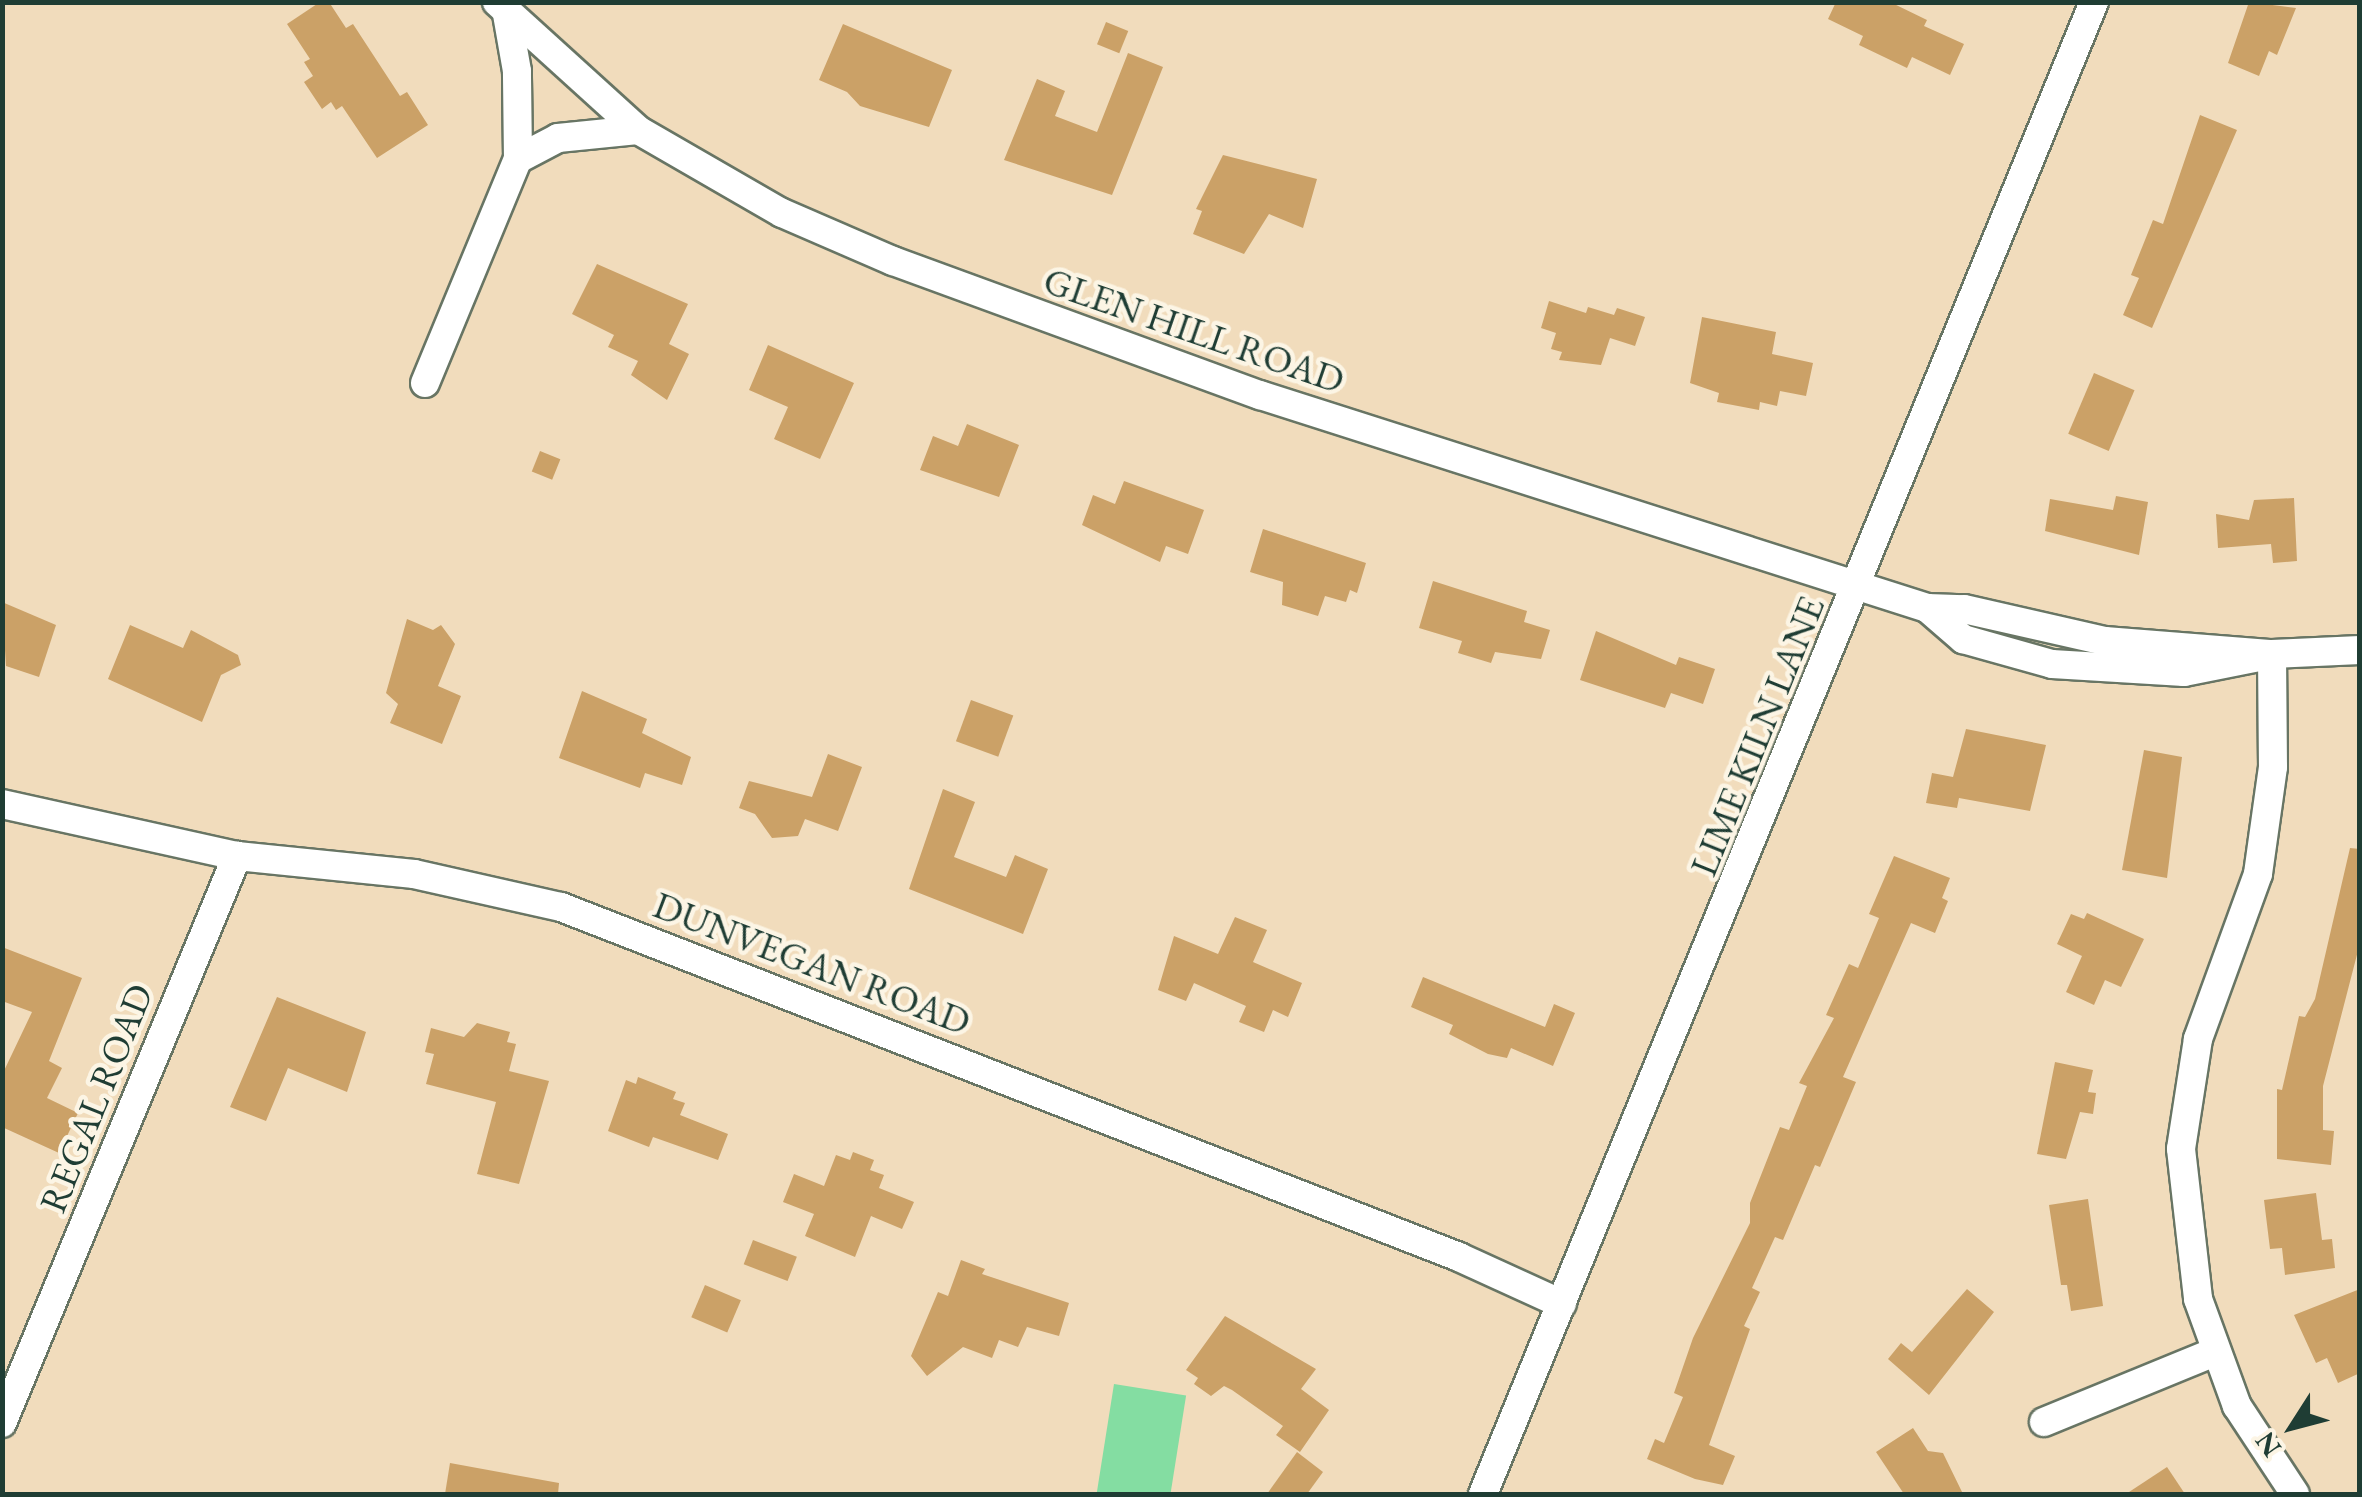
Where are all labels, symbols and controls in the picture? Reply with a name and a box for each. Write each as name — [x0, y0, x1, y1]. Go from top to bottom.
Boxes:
street label: GLEN HILL ROAD — [1038, 257, 1350, 403]
street label: LIME KILN LANE — [1680, 590, 1834, 882]
street label: DUNVEGAN ROAD — [647, 882, 977, 1044]
street label: REGAL ROAD — [29, 977, 163, 1219]
north arrow — [2242, 1377, 2342, 1477]
text: N — [2247, 1425, 2289, 1464]

